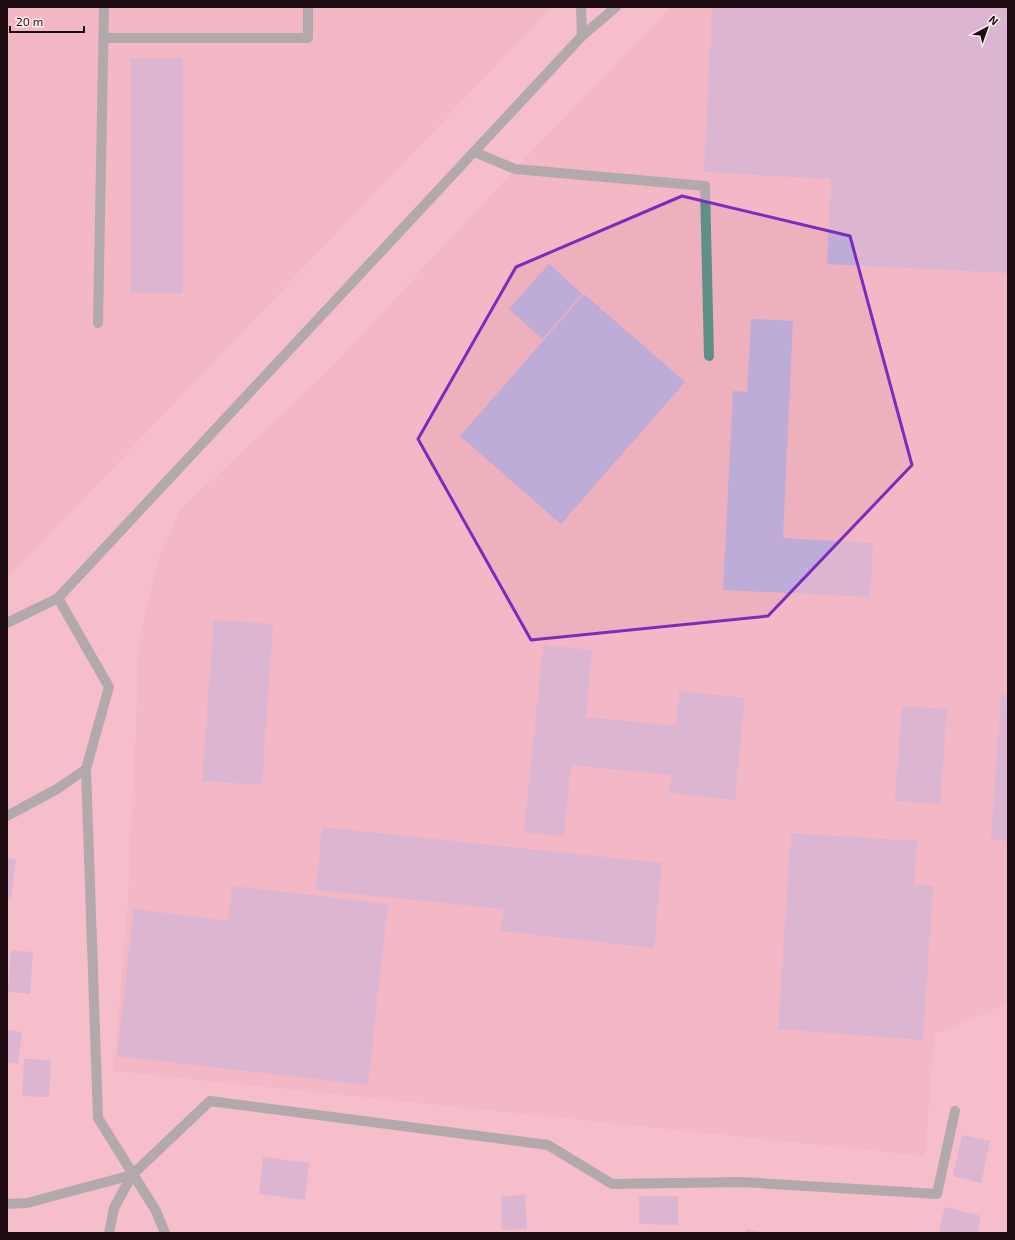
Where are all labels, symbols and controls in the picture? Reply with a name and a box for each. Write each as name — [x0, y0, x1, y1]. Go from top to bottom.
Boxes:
scale bar — [10, 8, 84, 34]
north arrow — [967, 8, 1007, 48]
text: N — [987, 13, 1001, 28]
text: 20 m — [16, 14, 43, 28]

